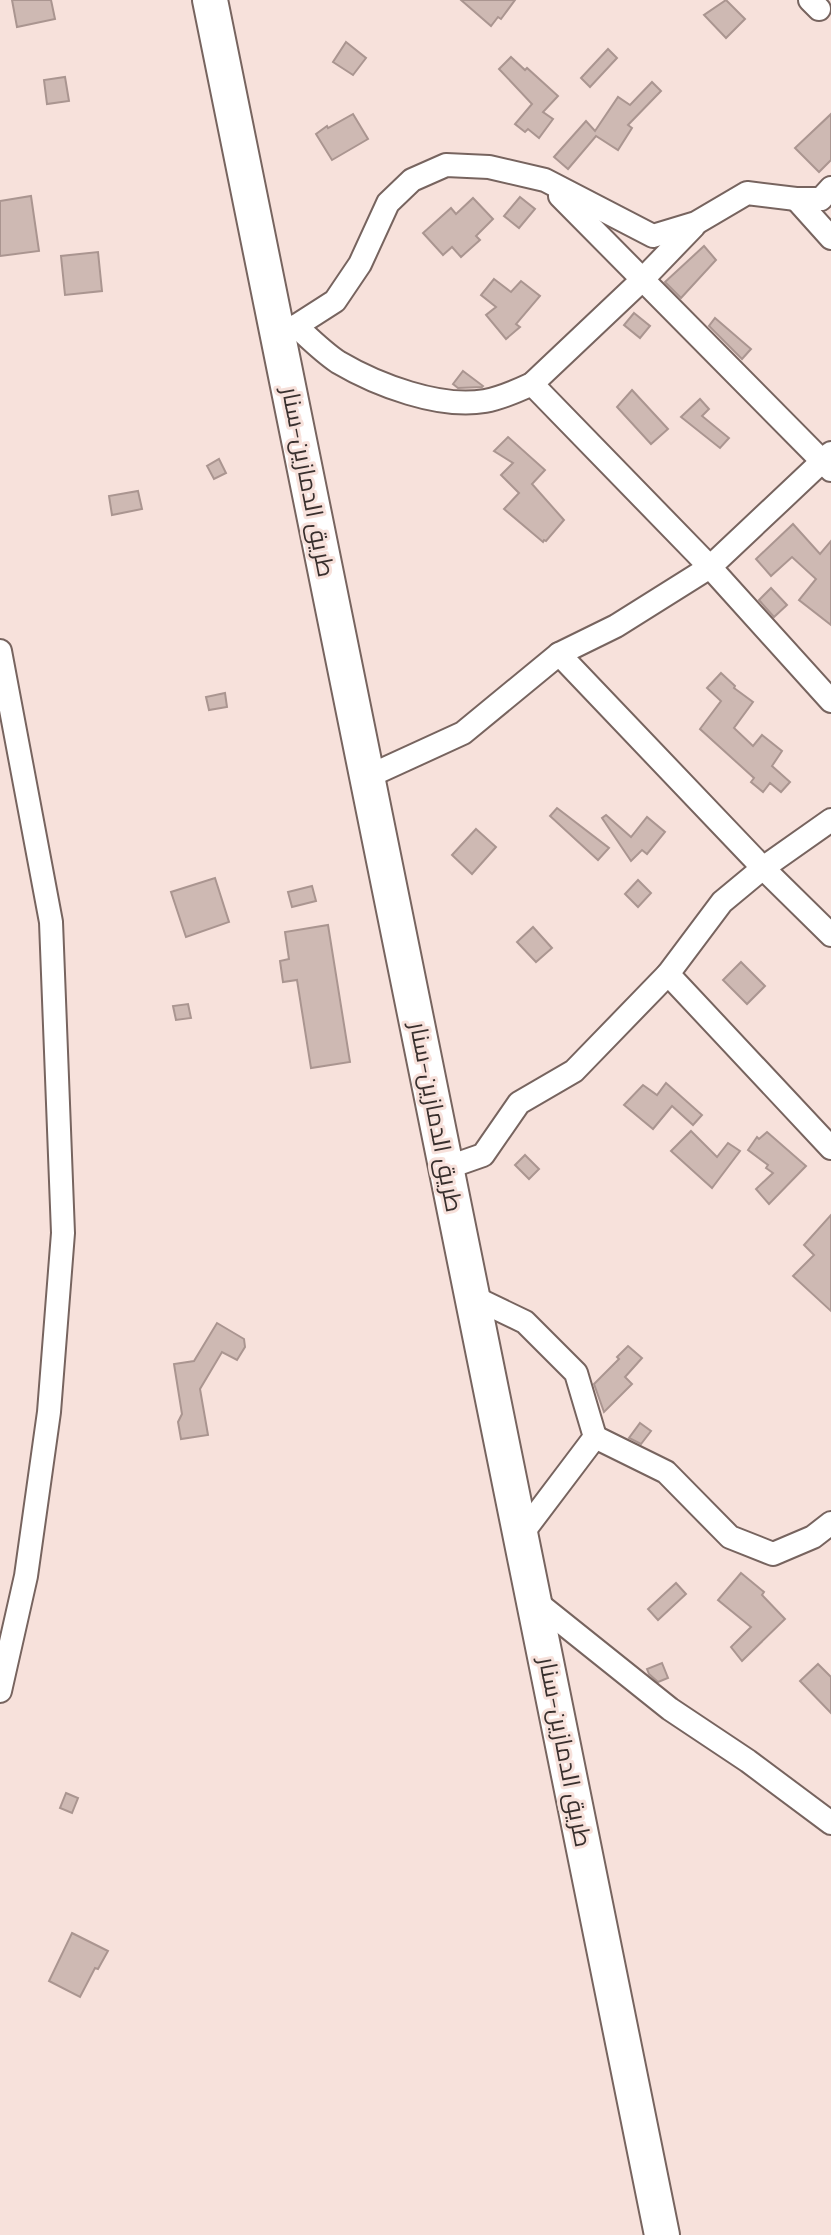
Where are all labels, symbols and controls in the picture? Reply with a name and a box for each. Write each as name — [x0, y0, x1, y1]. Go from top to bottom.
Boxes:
street label: طريق الدمازين-سنار — [274, 382, 344, 580]
street label: طريق الدمازين-سنار — [402, 1017, 472, 1215]
street label: طريق الدمازين-سنار — [531, 1652, 601, 1850]

